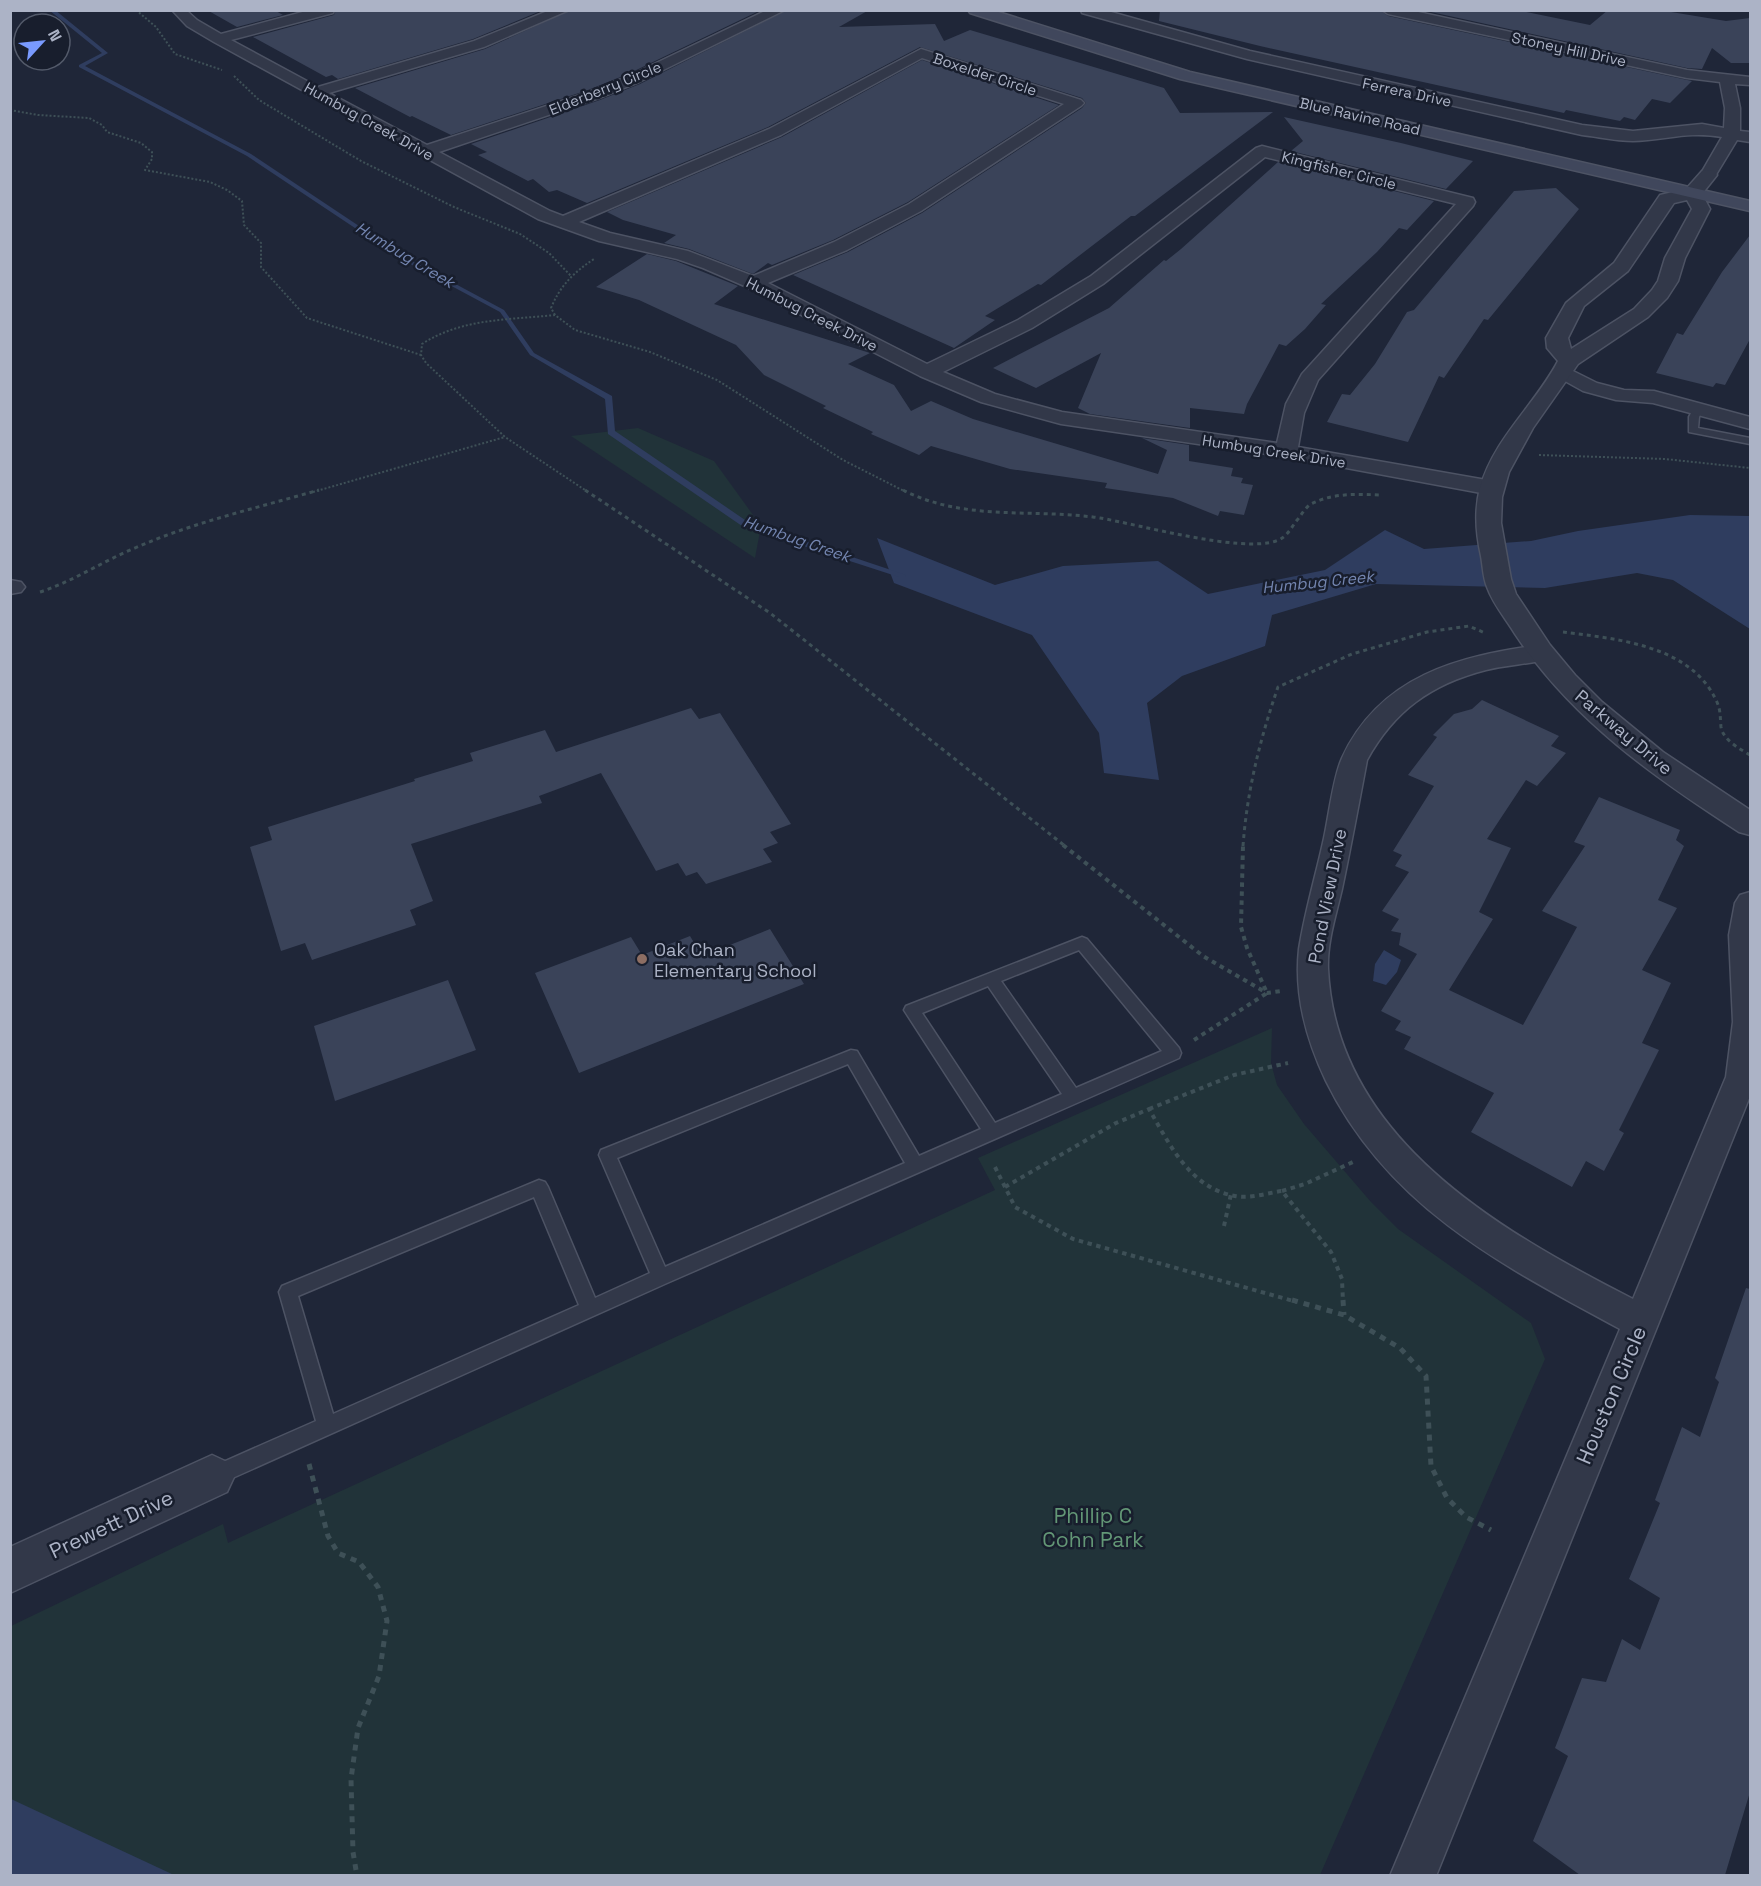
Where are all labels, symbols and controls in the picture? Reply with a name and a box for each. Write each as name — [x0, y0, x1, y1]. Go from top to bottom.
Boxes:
north arrow — [12, 12, 72, 72]
text: N — [43, 26, 67, 45]
street label: Stoney Hill Drive — [1510, 28, 1628, 70]
street label: Boxelder Circle — [931, 48, 1039, 100]
street label: Elderberry Circle — [546, 57, 664, 119]
street label: Ferrera Drive — [1361, 73, 1453, 111]
street label: Humbug Creek Drive — [301, 78, 437, 164]
street label: Blue Ravine Road — [1298, 93, 1422, 139]
street label: Kingfisher Circle — [1280, 147, 1398, 193]
water label: Humbug Creek — [352, 217, 460, 294]
street label: Humbug Creek Drive — [743, 273, 881, 355]
street label: Humbug Creek Drive — [1201, 430, 1347, 472]
water label: Humbug Creek — [741, 511, 856, 568]
water label: Humbug Creek — [1261, 565, 1377, 598]
street label: Parkway Drive — [1570, 684, 1678, 780]
street label: Pond View Drive — [1303, 827, 1351, 965]
place label: Oak Chan Elementary School — [654, 938, 817, 982]
marker: Oak Chan Elementary School — [635, 952, 649, 966]
street label: Houston Circle — [1570, 1322, 1652, 1468]
street label: Prewett Drive — [45, 1484, 177, 1564]
park label: Phillip C Cohn Park — [1042, 1502, 1144, 1553]

